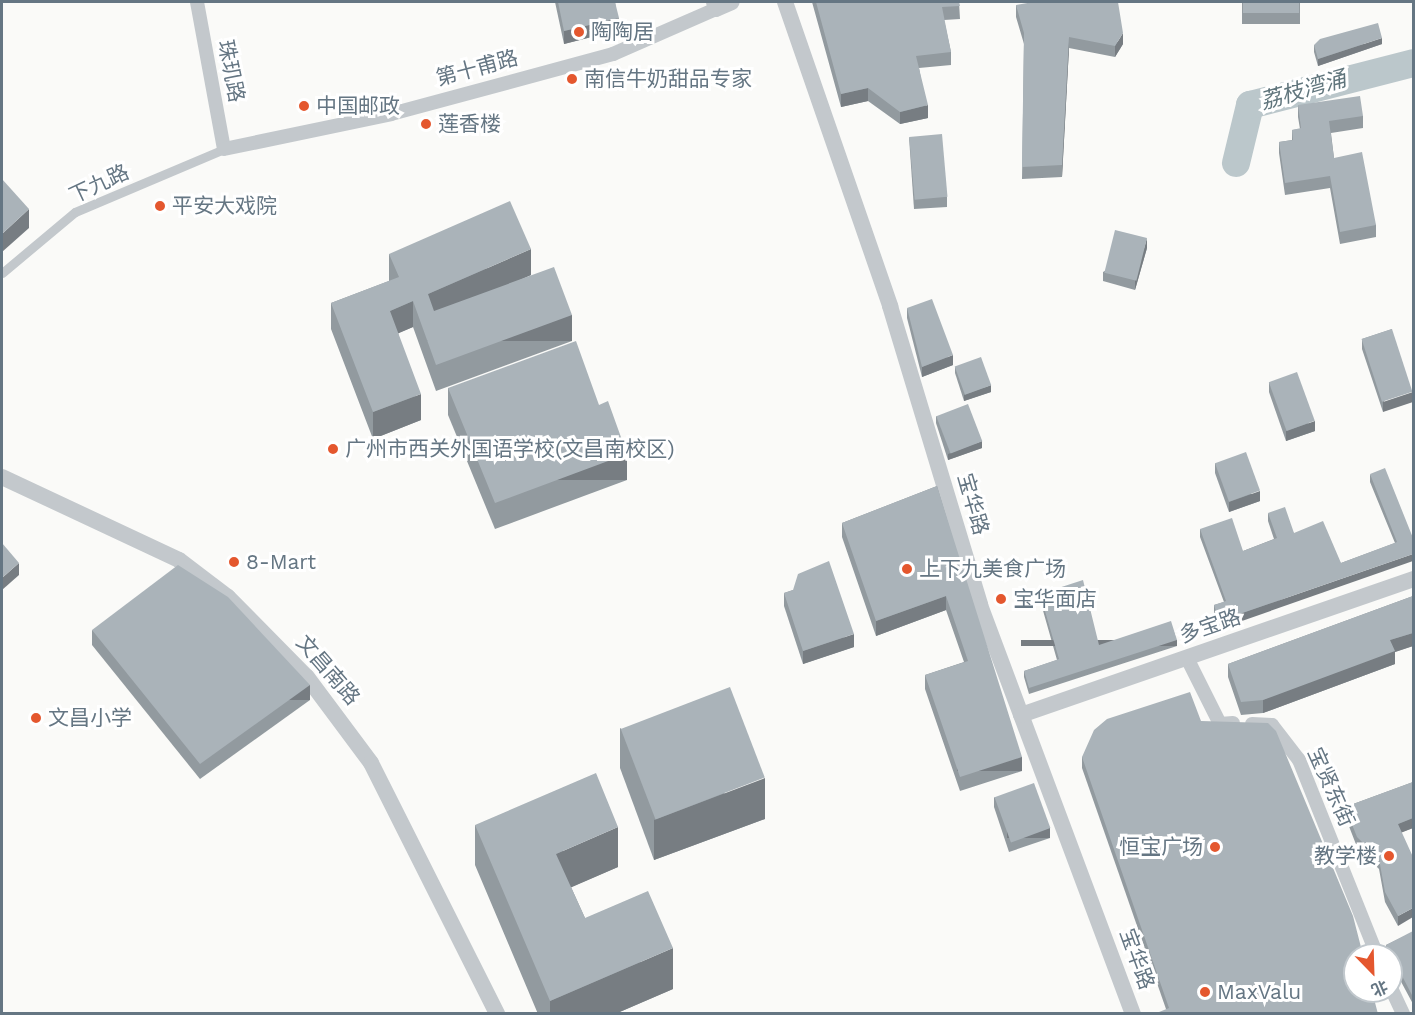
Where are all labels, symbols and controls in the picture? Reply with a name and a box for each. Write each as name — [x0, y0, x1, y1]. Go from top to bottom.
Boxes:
place label: 陶陶居 — [591, 19, 654, 45]
marker: 陶陶居 — [572, 25, 586, 39]
street label: 珠玑路 — [213, 38, 249, 104]
street label: 第十甫路 — [433, 45, 521, 91]
water label: 荔枝湾涌 — [1257, 65, 1349, 115]
place label: 南信牛奶甜品专家 — [584, 66, 752, 92]
marker: 南信牛奶甜品专家 — [565, 72, 579, 86]
place label: 中国邮政 — [316, 93, 400, 119]
marker: 中国邮政 — [297, 99, 311, 113]
place label: 莲香楼 — [438, 111, 501, 137]
marker: 莲香楼 — [419, 117, 433, 131]
street label: 下九路 — [65, 159, 133, 209]
place label: 平安大戏院 — [172, 193, 277, 219]
marker: 平安大戏院 — [153, 199, 167, 213]
place label: 广州市西关外国语学校(文昌南校区) — [345, 436, 675, 462]
marker: 广州市西关外国语学校(文昌南校区) — [326, 442, 340, 456]
street label: 宝华路 — [952, 470, 994, 538]
place label: 8-Mart — [246, 549, 316, 575]
marker: 8-Mart — [227, 555, 241, 569]
place label: 上下九美食广场 — [919, 556, 1066, 582]
marker: 上下九美食广场 — [900, 562, 914, 576]
place label: 宝华面店 — [1013, 586, 1097, 612]
marker: 宝华面店 — [994, 592, 1008, 606]
street label: 多宝路 — [1176, 604, 1244, 648]
street label: 文昌南路 — [291, 630, 365, 710]
place label: 文昌小学 — [48, 705, 132, 731]
marker: 文昌小学 — [29, 711, 43, 725]
street label: 宝贤东街 — [1302, 744, 1360, 830]
place label: 恒宝广场 — [1119, 834, 1203, 860]
marker: 恒宝广场 — [1208, 840, 1222, 854]
place label: 教学楼 — [1314, 843, 1377, 869]
marker: 教学楼 — [1382, 849, 1396, 863]
street label: 宝华路 — [1114, 925, 1160, 993]
north arrow — [1343, 943, 1403, 1003]
text: 北 — [1368, 976, 1391, 1000]
place label: MaxValu — [1217, 979, 1301, 1005]
marker: MaxValu — [1198, 985, 1212, 999]

